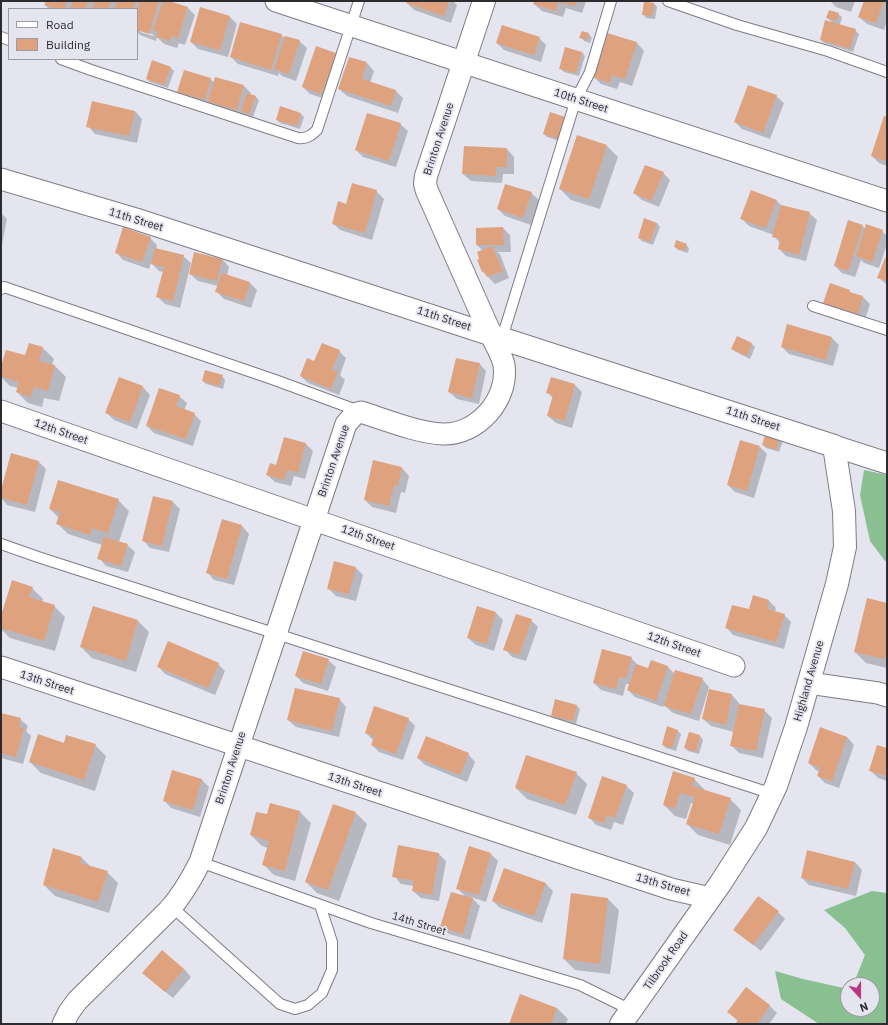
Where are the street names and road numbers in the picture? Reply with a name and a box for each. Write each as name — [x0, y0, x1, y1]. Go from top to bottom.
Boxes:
street label: 10th Street — [552, 86, 610, 116]
street label: Brinton Avenue — [421, 101, 457, 177]
street label: 11th Street — [107, 205, 165, 235]
street label: 11th Street — [415, 304, 473, 334]
street label: 11th Street — [724, 404, 782, 434]
street label: 12th Street — [32, 417, 90, 447]
street label: Brinton Avenue — [315, 423, 353, 499]
street label: 12th Street — [339, 523, 397, 553]
street label: 12th Street — [645, 630, 703, 660]
street label: Highland Avenue — [791, 639, 827, 723]
street label: 13th Street — [18, 668, 76, 698]
street label: Brinton Avenue — [213, 730, 249, 806]
street label: 13th Street — [326, 770, 384, 800]
street label: 13th Street — [634, 871, 692, 899]
street label: 14th Street — [390, 909, 448, 939]
street label: Tilbrook Road — [641, 929, 691, 993]

